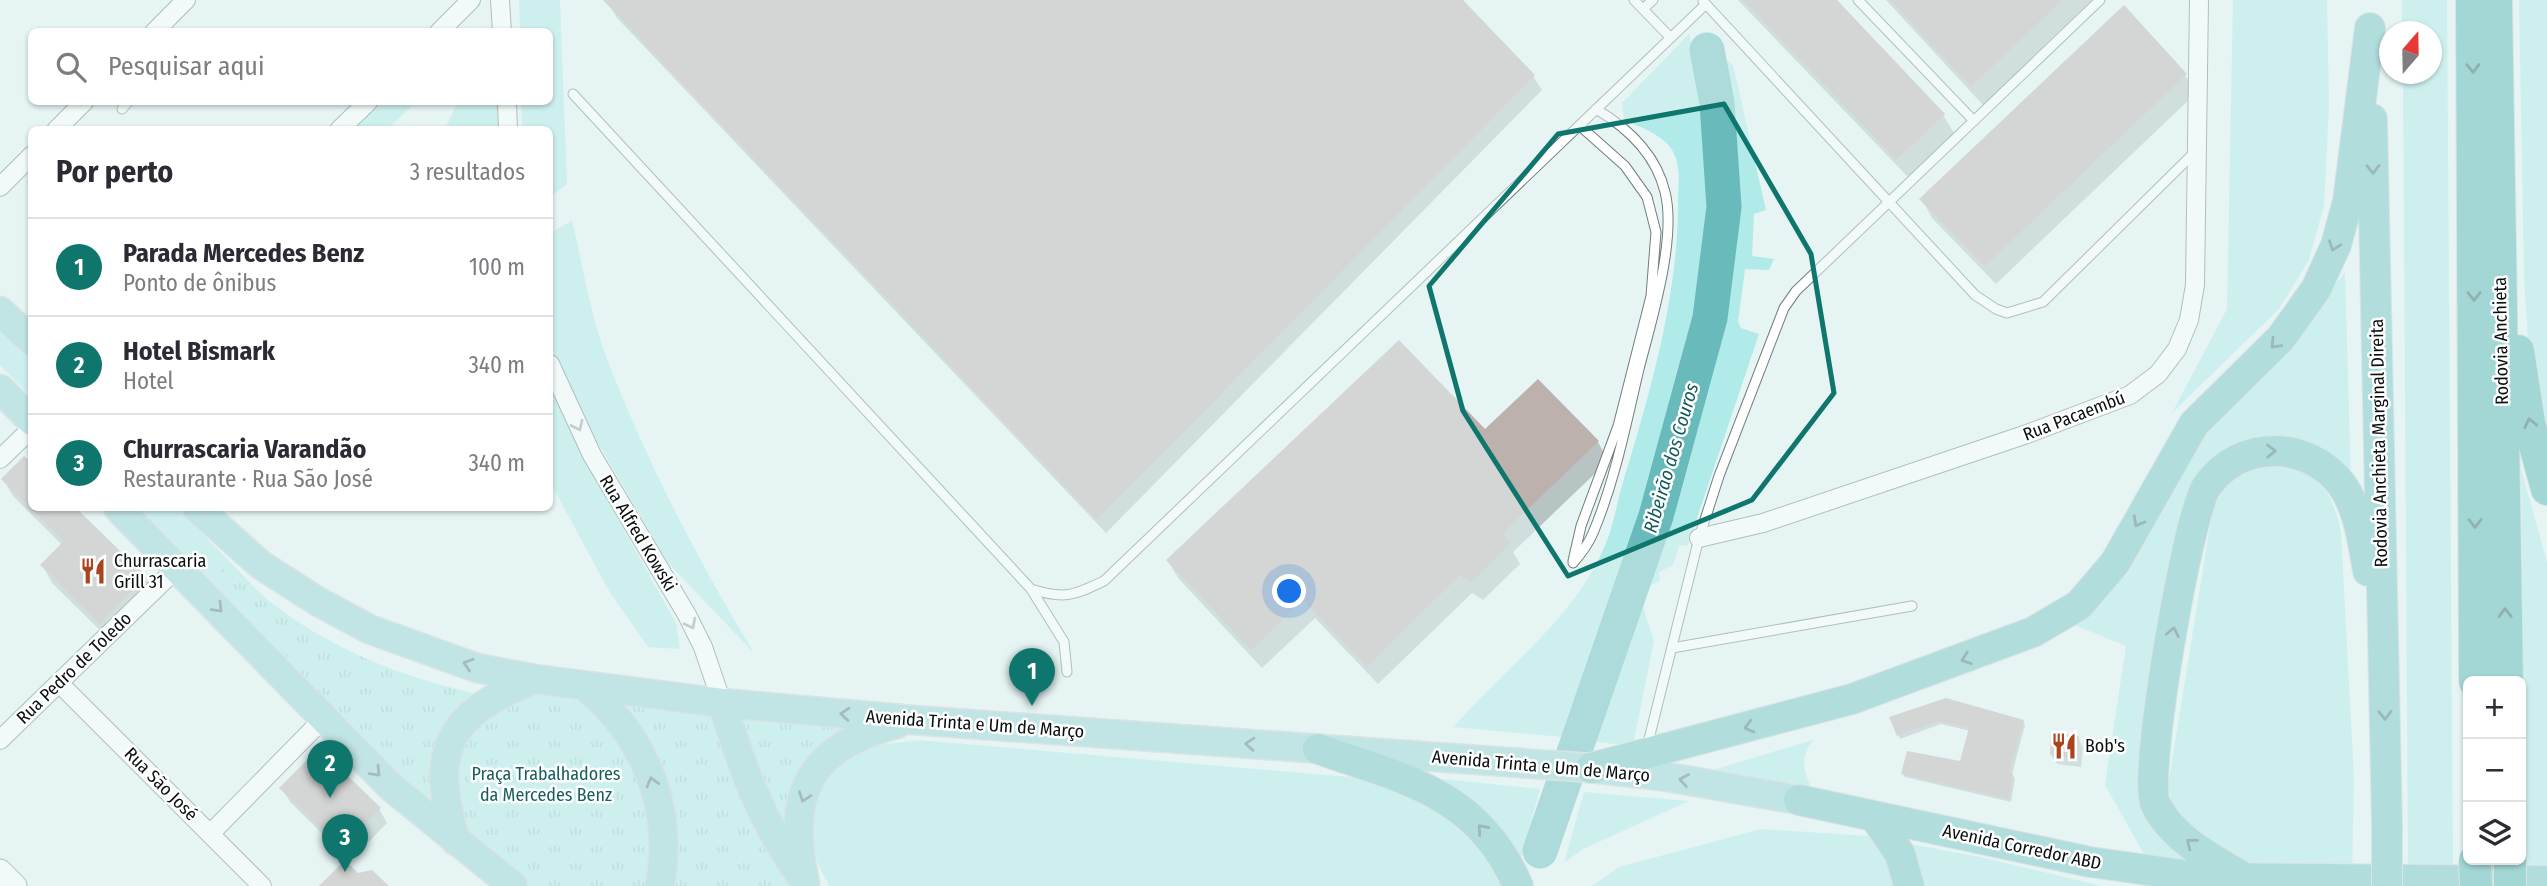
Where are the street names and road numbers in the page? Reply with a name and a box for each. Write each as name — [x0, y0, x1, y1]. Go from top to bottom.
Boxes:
street label: Rodovia Anchieta — [2489, 277, 2513, 405]
street label: Rodovia Anchieta Marginal Direita — [2366, 318, 2392, 567]
street label: Rua Pacaembú — [2020, 386, 2128, 446]
street label: Rua Alfred Kowski — [595, 471, 681, 595]
street label: Rua Pedro de Toledo — [12, 607, 136, 729]
street label: Avenida Trinta e Um de Março — [865, 705, 1085, 743]
street label: Rua São José — [120, 743, 202, 825]
street label: Avenida Trinta e Um de Março — [1431, 746, 1651, 786]
street label: Avenida Corredor ABD — [1941, 819, 2103, 875]

